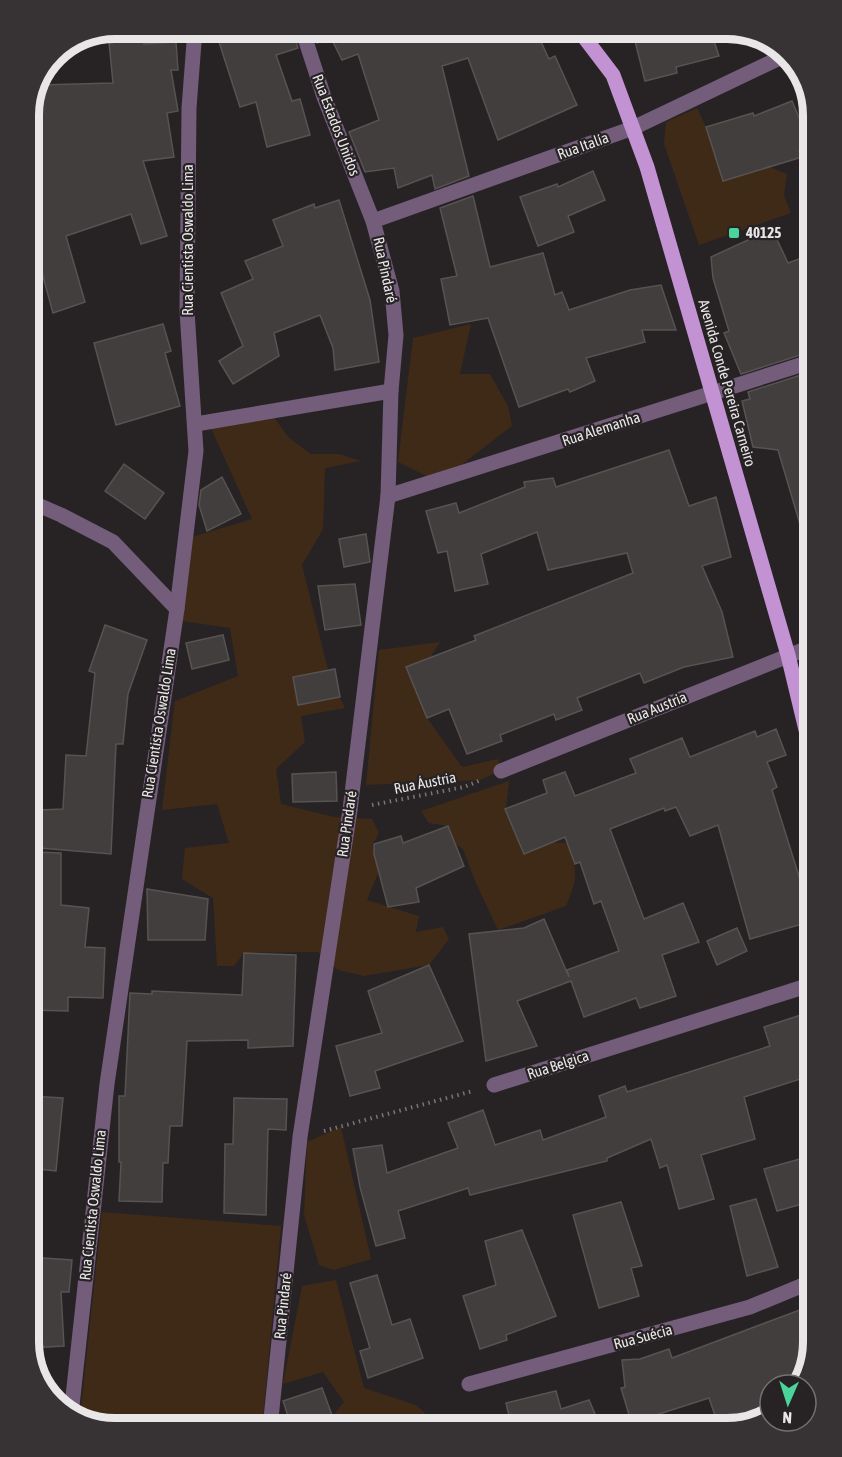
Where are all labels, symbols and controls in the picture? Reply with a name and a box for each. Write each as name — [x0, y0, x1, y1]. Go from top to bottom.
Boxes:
street label: Rua Estados Unidos — [309, 72, 364, 178]
street label: Rua Italía — [555, 128, 611, 163]
street label: Rua Cientista Oswaldo Lima — [179, 164, 196, 316]
place label: 40125 — [745, 224, 781, 241]
marker: 40125 — [727, 226, 741, 240]
street label: Rua Pindaré — [370, 235, 401, 305]
street label: Avenida Conde Pereira Carneiro — [695, 297, 760, 468]
street label: Rua Alemanha — [560, 408, 642, 449]
street label: Rua Cientista Oswaldo Lima — [138, 647, 179, 799]
street label: Rua Austria — [624, 688, 689, 727]
street label: Rua Áustria — [392, 768, 457, 797]
street label: Rua Pindaré — [333, 789, 360, 858]
street label: Rua Belgica — [525, 1047, 591, 1082]
street label: Rua Cientista Oswaldo Lima — [76, 1129, 109, 1281]
street label: Rua Pindaré — [271, 1272, 294, 1340]
street label: Rua Suécia — [612, 1321, 674, 1352]
north arrow — [758, 1373, 818, 1433]
text: N — [782, 1409, 792, 1427]

